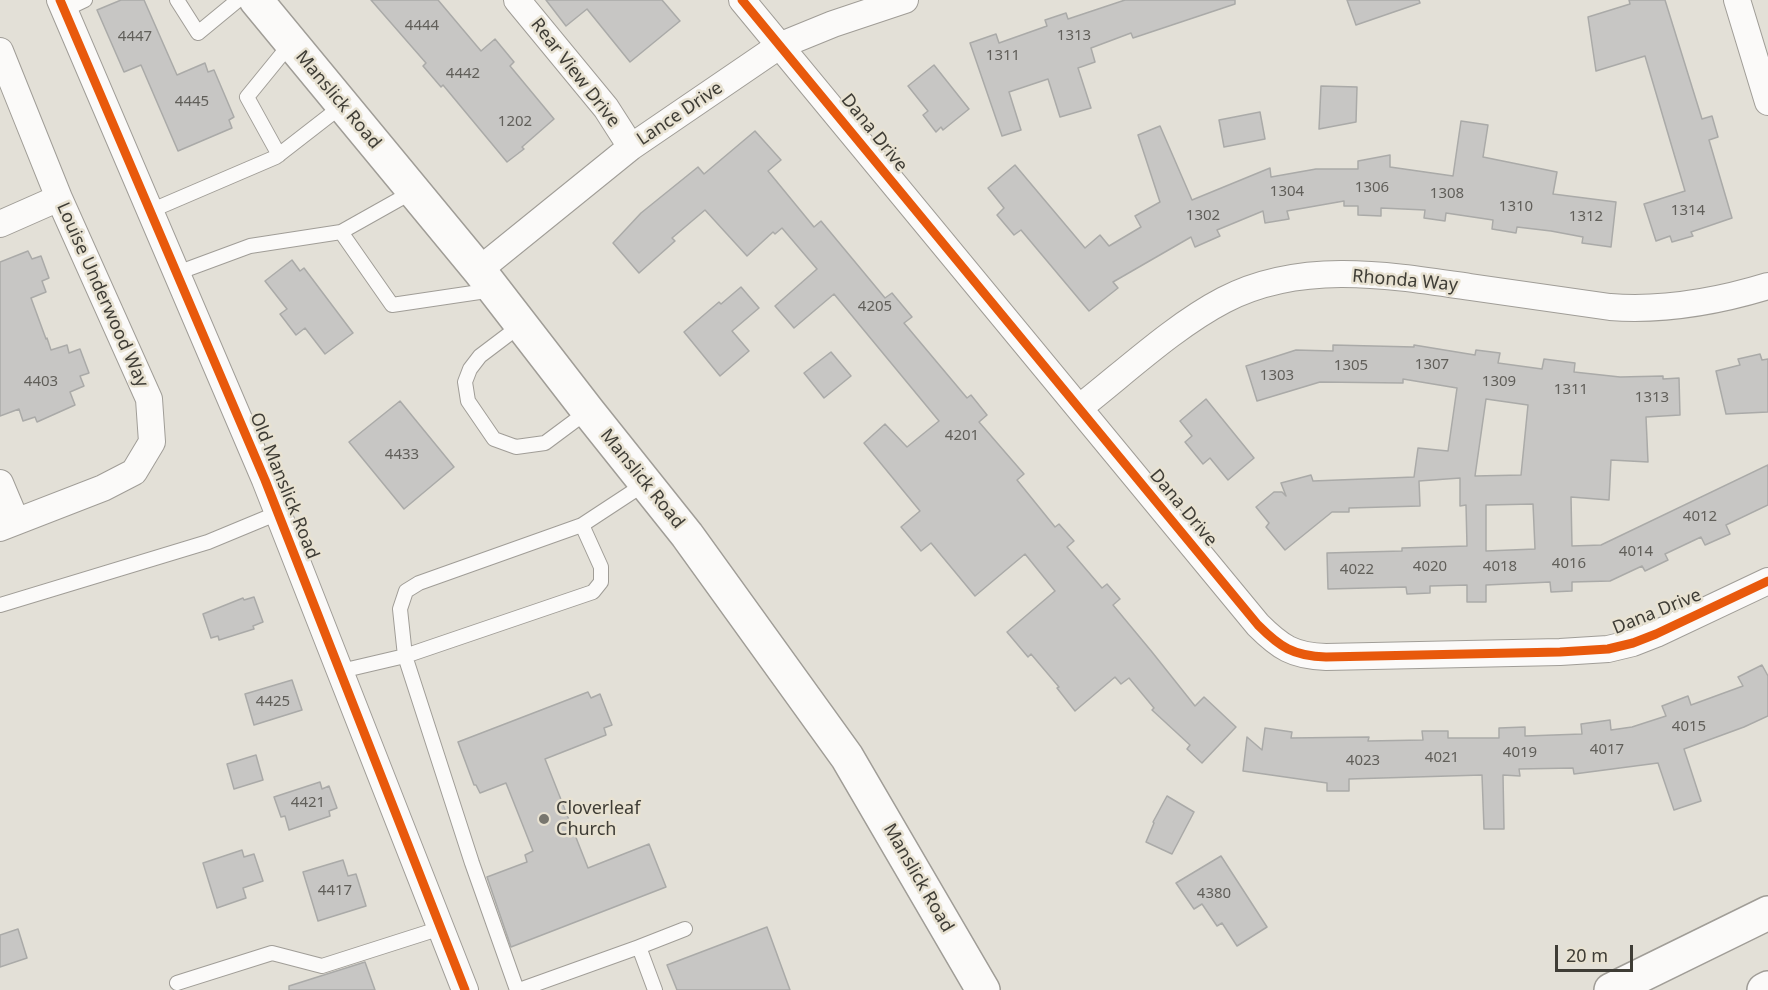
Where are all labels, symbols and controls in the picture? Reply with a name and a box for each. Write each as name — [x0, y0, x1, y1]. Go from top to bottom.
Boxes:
street label: Rear View Drive — [526, 14, 624, 132]
house number: 4444 — [405, 17, 439, 35]
house number: 1313 — [1057, 27, 1091, 45]
house number: 4447 — [118, 28, 152, 46]
street label: Manslick Road — [291, 46, 385, 154]
house number: 1311 — [986, 47, 1020, 65]
house number: 4442 — [446, 65, 480, 83]
street label: Lance Drive — [633, 77, 727, 151]
street label: Dana Drive — [836, 90, 912, 176]
house number: 4445 — [175, 93, 209, 111]
house number: 1202 — [498, 113, 532, 131]
house number: 1306 — [1355, 179, 1389, 197]
house number: 1304 — [1270, 183, 1304, 201]
house number: 1308 — [1430, 185, 1464, 203]
house number: 1310 — [1499, 198, 1533, 216]
street label: Louise Underwood Way — [51, 199, 153, 391]
house number: 1314 — [1671, 202, 1705, 220]
house number: 1302 — [1186, 207, 1220, 225]
house number: 1312 — [1569, 208, 1603, 226]
street label: Rhonda Way — [1351, 266, 1459, 296]
house number: 4205 — [858, 298, 892, 316]
house number: 1307 — [1415, 356, 1449, 374]
house number: 1305 — [1334, 357, 1368, 375]
house number: 1303 — [1260, 367, 1294, 385]
house number: 4403 — [24, 373, 58, 391]
house number: 1309 — [1482, 373, 1516, 391]
house number: 1311 — [1554, 381, 1588, 399]
house number: 1313 — [1635, 389, 1669, 407]
street label: Old Manslick Road — [245, 410, 323, 562]
street label: Manslick Road — [595, 425, 689, 533]
house number: 4201 — [945, 427, 979, 445]
house number: 4433 — [385, 446, 419, 464]
street label: Dana Drive — [1145, 465, 1221, 551]
house number: 4012 — [1683, 508, 1717, 526]
house number: 4014 — [1619, 543, 1653, 561]
house number: 4016 — [1552, 555, 1586, 573]
house number: 4020 — [1413, 558, 1447, 576]
house number: 4018 — [1483, 558, 1517, 576]
house number: 4022 — [1340, 561, 1374, 579]
street label: Dana Drive — [1610, 584, 1704, 640]
house number: 4425 — [256, 693, 290, 711]
house number: 4015 — [1672, 718, 1706, 736]
house number: 4017 — [1590, 741, 1624, 759]
house number: 4019 — [1503, 744, 1537, 762]
house number: 4021 — [1425, 749, 1459, 767]
house number: 4023 — [1346, 752, 1380, 770]
house number: 4421 — [291, 794, 325, 812]
place label: Cloverleaf Church — [556, 798, 640, 840]
marker: Cloverleaf Church — [537, 812, 551, 826]
street label: Manslick Road — [878, 820, 958, 936]
house number: 4417 — [318, 882, 352, 900]
house number: 4380 — [1197, 885, 1231, 903]
scale bar — [1558, 933, 1636, 971]
text: 20 m — [1566, 943, 1608, 967]

